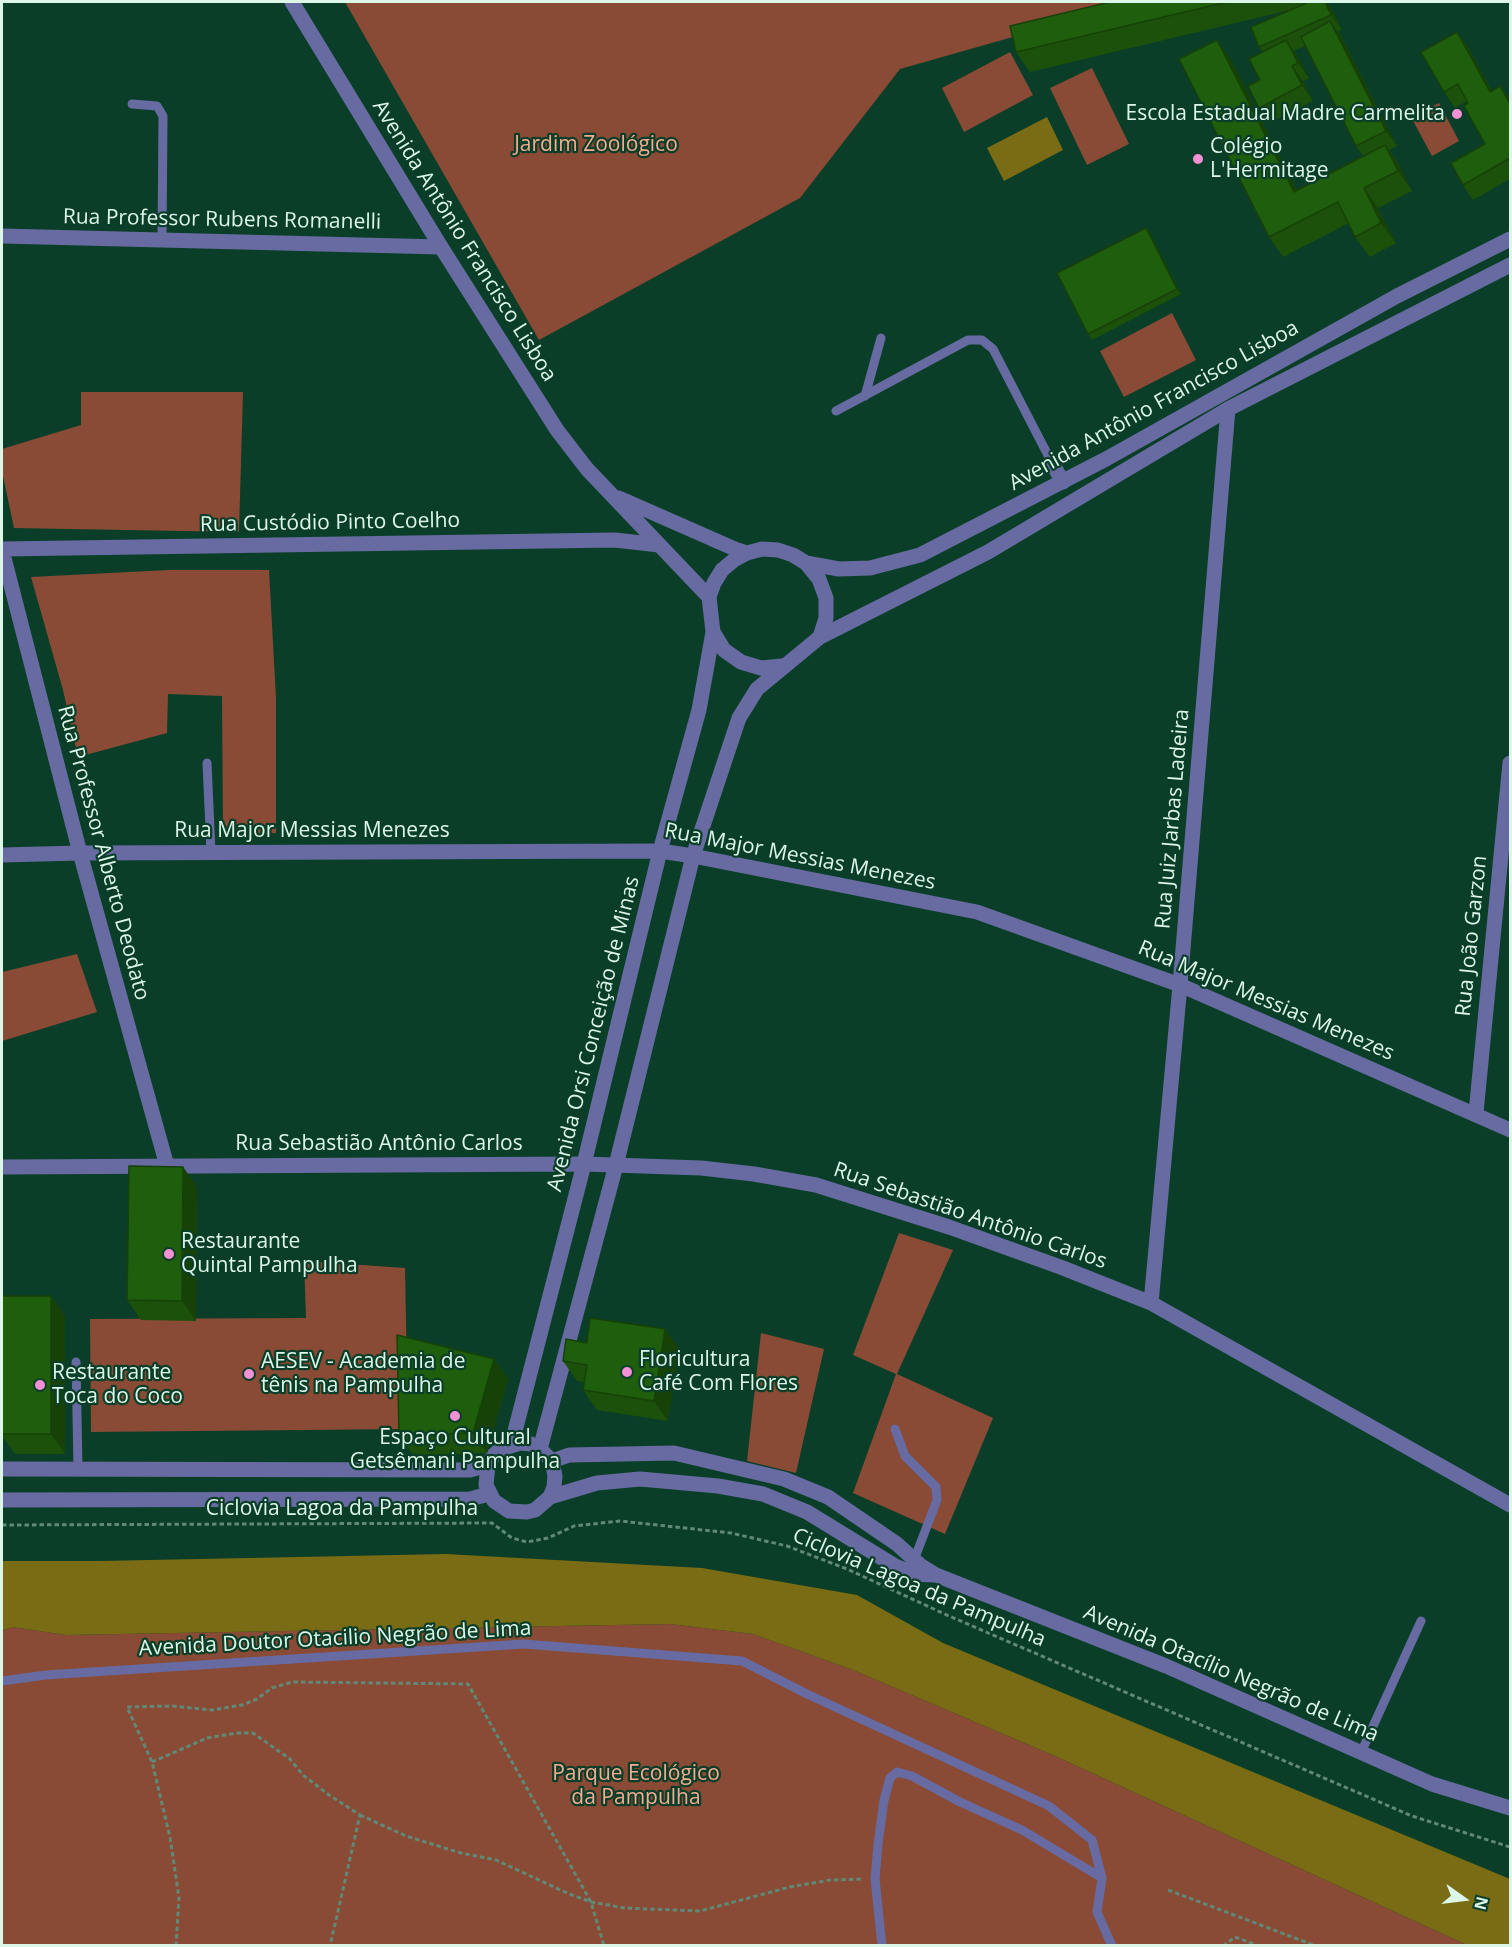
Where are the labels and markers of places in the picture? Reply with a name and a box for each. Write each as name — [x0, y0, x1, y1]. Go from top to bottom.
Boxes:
place label: Escola Estadual Madre Carmelita — [1126, 101, 1445, 127]
marker: Escola Estadual Madre Carmelita — [1450, 107, 1464, 121]
place label: Colégio L'Hermitage — [1210, 134, 1329, 184]
marker: Colégio L'Hermitage — [1191, 152, 1205, 166]
place label: Restaurante Quintal Pampulha — [181, 1229, 358, 1279]
marker: Restaurante Quintal Pampulha — [162, 1247, 176, 1261]
place label: Floricultura Café Com Flores — [639, 1347, 798, 1397]
place label: AESEV - Academia de tênis na Pampulha — [261, 1349, 465, 1399]
place label: Restaurante Toca do Coco — [52, 1360, 183, 1410]
marker: Floricultura Café Com Flores — [620, 1365, 634, 1379]
marker: AESEV - Academia de tênis na Pampulha — [242, 1367, 256, 1381]
marker: Restaurante Toca do Coco — [33, 1378, 47, 1392]
marker: Espaço Cultural Getsêmani Pampulha — [448, 1409, 462, 1423]
place label: Espaço Cultural Getsêmani Pampulha — [350, 1425, 560, 1475]

